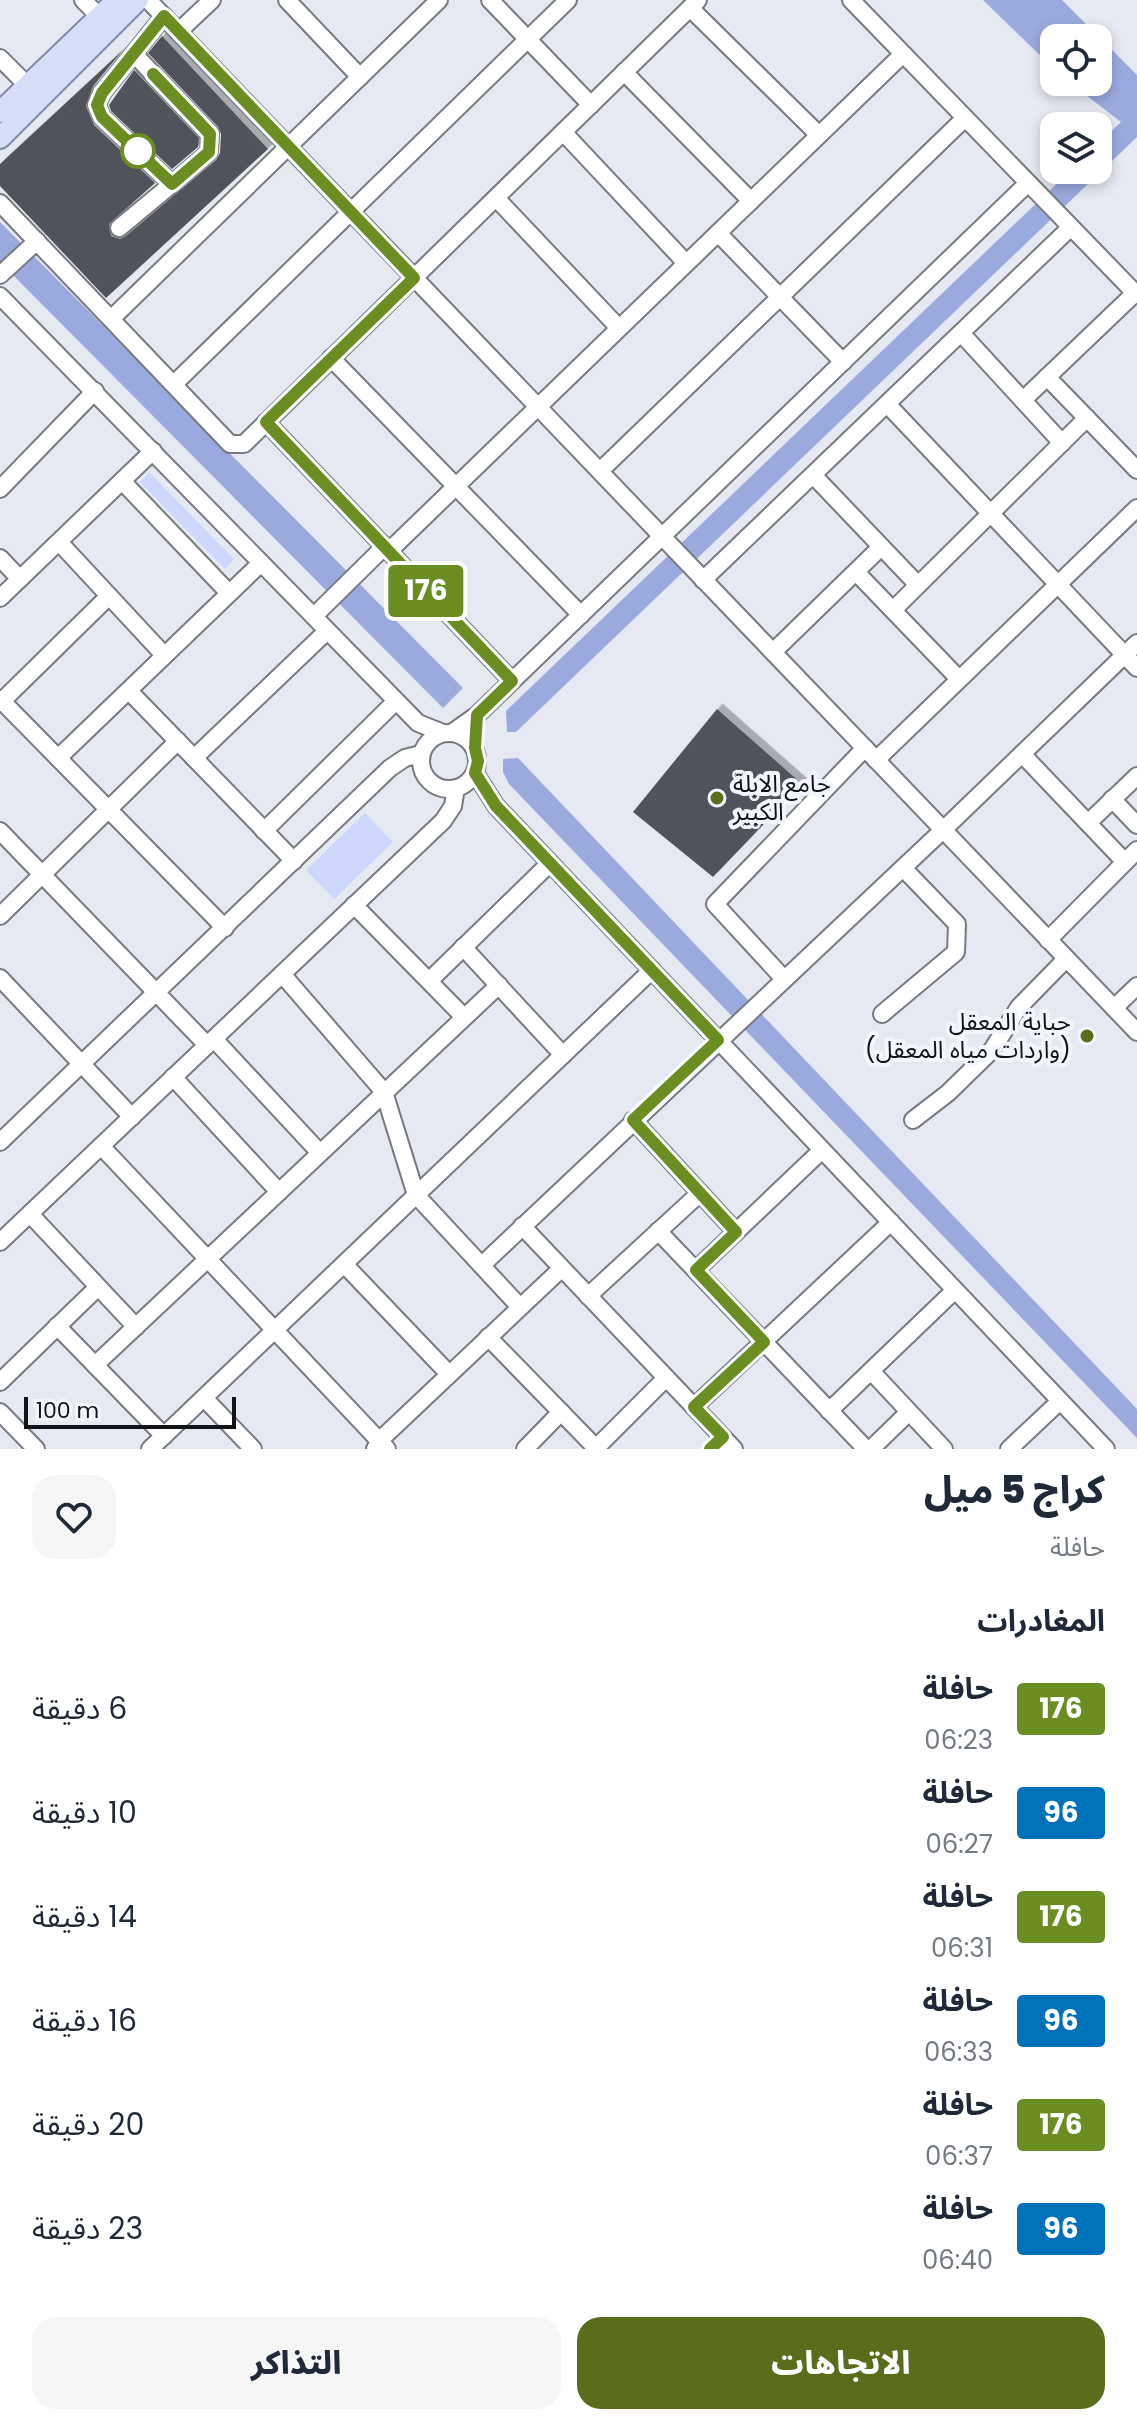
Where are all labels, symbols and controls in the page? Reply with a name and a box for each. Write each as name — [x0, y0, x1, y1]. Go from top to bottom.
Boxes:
map controls — [1040, 24, 1112, 184]
button: locate — [1040, 24, 1112, 96]
button: layers — [1040, 112, 1112, 184]
unlabelled marker — [121, 134, 155, 168]
line badge: 176 — [380, 565, 472, 617]
text: 176 — [404, 571, 448, 610]
place label: جامع الابلة الكبير — [732, 767, 831, 828]
marker: جامع الابلة الكبير — [708, 789, 726, 807]
place label: جباية المعقل (واردات مياه المعقل) — [865, 1005, 1071, 1066]
marker: جباية المعقل (واردات مياه المعقل) — [1078, 1027, 1096, 1045]
scale bar — [24, 1393, 236, 1429]
text: 100 m — [36, 1395, 99, 1426]
text: كراج 5 ميل — [924, 1463, 1105, 1516]
button: heart — [32, 1475, 116, 1559]
text: حافلة — [1050, 1529, 1105, 1565]
text: المغادرات — [977, 1599, 1105, 1642]
text: حافلة — [922, 1667, 993, 1710]
text: 6 دقيقة — [32, 1687, 127, 1730]
text: 176 — [1039, 1689, 1083, 1728]
text: 06:23 — [924, 1722, 993, 1758]
text: حافلة — [922, 1771, 993, 1814]
text: 10 دقيقة — [32, 1791, 137, 1834]
text: 96 — [1043, 1793, 1079, 1832]
text: 06:27 — [925, 1826, 993, 1862]
text: حافلة — [922, 1875, 993, 1918]
text: 14 دقيقة — [32, 1895, 137, 1938]
text: 176 — [1039, 1897, 1083, 1936]
text: 06:31 — [931, 1930, 993, 1966]
text: حافلة — [922, 1979, 993, 2022]
text: 16 دقيقة — [32, 1999, 137, 2042]
text: 96 — [1043, 2001, 1079, 2040]
text: 06:33 — [924, 2034, 993, 2070]
text: حافلة — [922, 2083, 993, 2126]
text: 20 دقيقة — [32, 2103, 144, 2146]
text: 176 — [1039, 2105, 1083, 2144]
text: 06:37 — [925, 2138, 993, 2174]
text: حافلة — [922, 2187, 993, 2230]
text: 23 دقيقة — [32, 2207, 143, 2250]
text: 96 — [1043, 2209, 1079, 2248]
text: 06:40 — [922, 2242, 993, 2278]
button: التذاكر — [32, 2317, 561, 2409]
button: الاتجاهات — [577, 2317, 1105, 2409]

